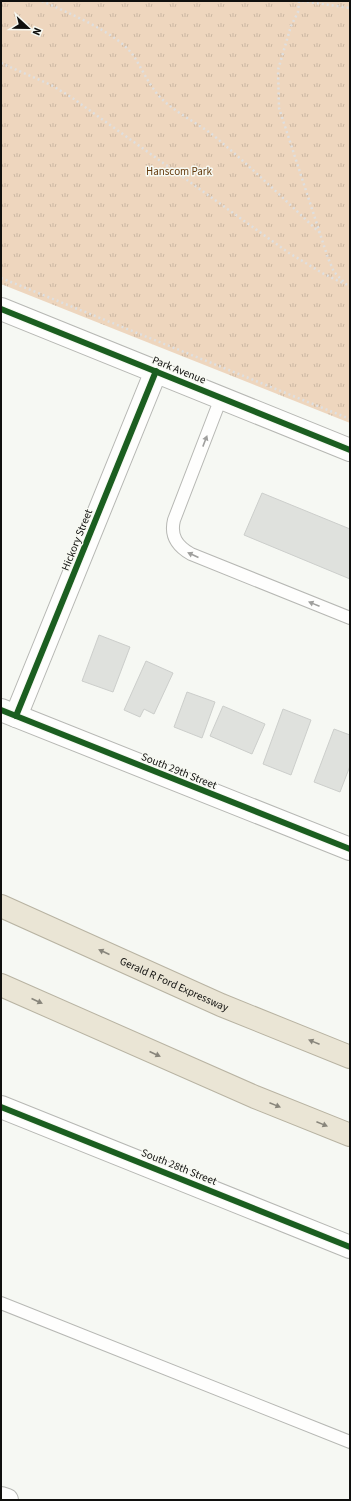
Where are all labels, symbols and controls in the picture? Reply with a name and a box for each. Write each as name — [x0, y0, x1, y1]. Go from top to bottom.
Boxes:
north arrow — [8, 8, 48, 48]
text: N — [28, 25, 45, 38]
park label: Hanscom Park — [146, 164, 213, 179]
street label: Park Avenue — [150, 352, 209, 388]
one-way arrow — [202, 434, 208, 446]
street label: Hickory Street — [58, 507, 96, 573]
one-way arrow — [188, 552, 199, 558]
one-way arrow — [307, 600, 319, 606]
street label: South 29th Street — [139, 749, 219, 793]
one-way arrow — [99, 949, 110, 955]
street label: Gerald R Ford Expressway — [118, 953, 231, 1015]
one-way arrow — [31, 998, 42, 1004]
one-way arrow — [308, 1039, 319, 1045]
one-way arrow — [150, 1051, 161, 1057]
one-way arrow — [269, 1103, 281, 1109]
one-way arrow — [317, 1121, 328, 1127]
street label: South 28th Street — [139, 1145, 219, 1189]

